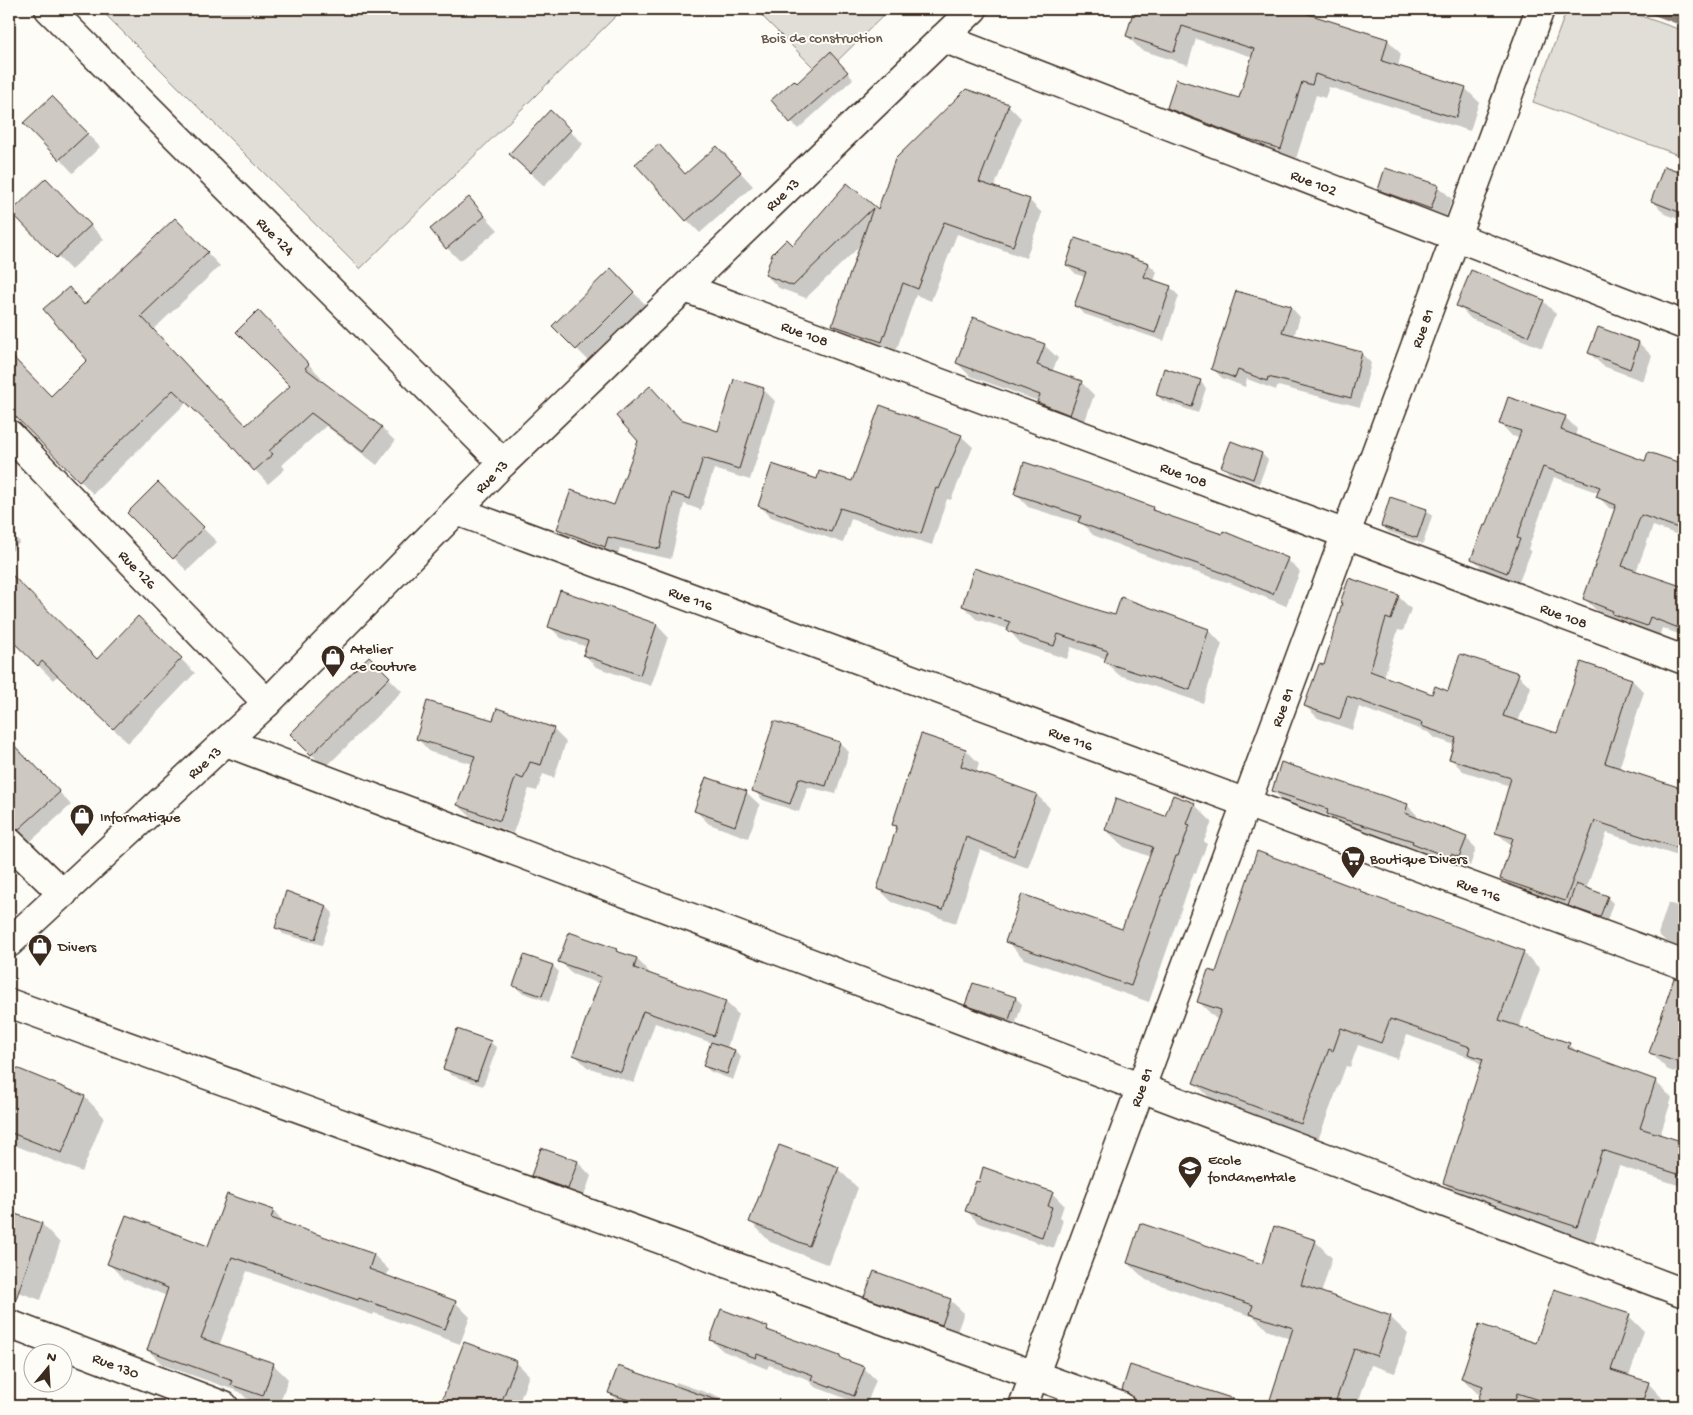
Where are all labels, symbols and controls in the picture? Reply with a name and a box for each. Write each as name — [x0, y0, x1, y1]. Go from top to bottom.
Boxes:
park label: Bois de construction — [760, 30, 883, 48]
street label: Rue 102 — [1288, 167, 1339, 201]
street label: Rue 13 — [763, 175, 804, 216]
street label: Rue 124 — [252, 215, 297, 260]
street label: Rue 81 — [1409, 307, 1439, 351]
street label: Rue 108 — [778, 318, 830, 352]
street label: Rue 13 — [472, 457, 513, 498]
street label: Rue 108 — [1157, 459, 1209, 493]
street label: Rue 126 — [114, 547, 160, 594]
street label: Rue 116 — [666, 584, 715, 616]
street label: Rue 108 — [1537, 600, 1589, 634]
place label: Atelier de couture — [350, 641, 416, 676]
shop icon: Atelier de couture — [320, 644, 346, 678]
street label: Rue 81 — [1269, 686, 1299, 730]
street label: Rue 116 — [1046, 724, 1095, 756]
street label: Rue 13 — [185, 743, 226, 784]
shop icon: Informatique — [69, 803, 95, 837]
place label: Informatique — [100, 809, 181, 827]
supermarket icon: Boutique Divers — [1340, 845, 1366, 879]
place label: Boutique Divers — [1369, 851, 1468, 869]
street label: Rue 116 — [1454, 875, 1503, 907]
shop icon: Divers — [27, 933, 53, 967]
place label: Divers — [57, 939, 97, 957]
street label: Rue 81 — [1128, 1066, 1158, 1110]
place label: Ecole fondamentale — [1207, 1152, 1296, 1187]
school or university icon: Ecole fondamentale — [1177, 1155, 1203, 1189]
north arrow — [22, 1342, 72, 1392]
text: N — [44, 1349, 58, 1368]
street label: Rue 130 — [89, 1350, 142, 1384]

